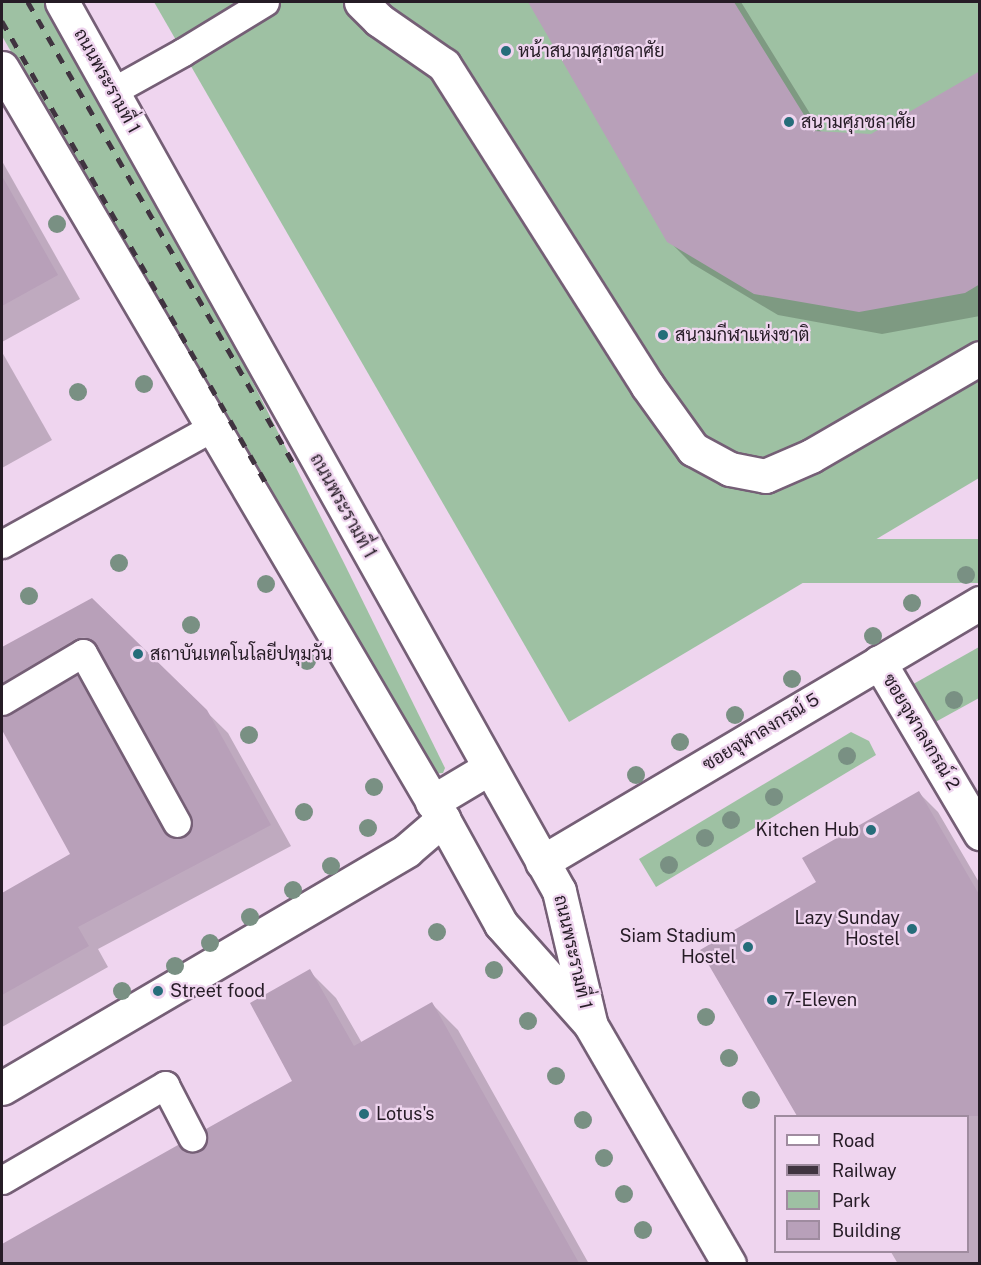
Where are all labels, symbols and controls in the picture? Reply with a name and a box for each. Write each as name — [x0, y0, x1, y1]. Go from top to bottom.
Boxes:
street label: ถนนพระรามที่ 1 — [69, 25, 145, 137]
place label: หน้าสนามศุภชลาศัย — [518, 40, 664, 62]
marker: หน้าสนามศุภชลาศัย — [499, 44, 513, 58]
place label: สนามศุภชลาศัย — [801, 111, 916, 133]
marker: สนามศุภชลาศัย — [782, 115, 796, 129]
place label: สนามกีฬาแห่งชาติ — [675, 324, 809, 346]
marker: สนามกีฬาแห่งชาติ — [656, 328, 670, 342]
street label: ถนนพระรามที่ 1 — [305, 450, 381, 562]
place label: สถาบันเทคโนโลยีปทุมวัน — [150, 643, 332, 665]
marker: สถาบันเทคโนโลยีปทุมวัน — [131, 647, 145, 661]
street label: ซอยจุฬาลงกรณ์ 2 — [878, 670, 964, 794]
street label: ซอยจุฬาลงกรณ์ 5 — [699, 689, 823, 775]
place label: Kitchen Hub — [755, 819, 859, 841]
marker: Kitchen Hub — [864, 823, 878, 837]
street label: ถนนพระรามที่ 1 — [549, 893, 597, 1011]
place label: Lazy Sunday Hostel — [794, 908, 900, 950]
marker: Lazy Sunday Hostel — [905, 922, 919, 936]
place label: Siam Stadium Hostel — [620, 926, 736, 968]
marker: Siam Stadium Hostel — [741, 940, 755, 954]
place label: Street food — [170, 980, 265, 1002]
marker: Street food — [151, 984, 165, 998]
place label: 7-Eleven — [784, 989, 857, 1011]
marker: 7-Eleven — [765, 993, 779, 1007]
place label: Lotus's — [376, 1103, 434, 1125]
marker: Lotus's — [357, 1107, 371, 1121]
legend — [774, 1115, 969, 1253]
text: Road — [832, 1130, 875, 1151]
text: Railway — [832, 1160, 897, 1181]
text: Park — [832, 1190, 870, 1211]
text: Building — [832, 1220, 901, 1241]

